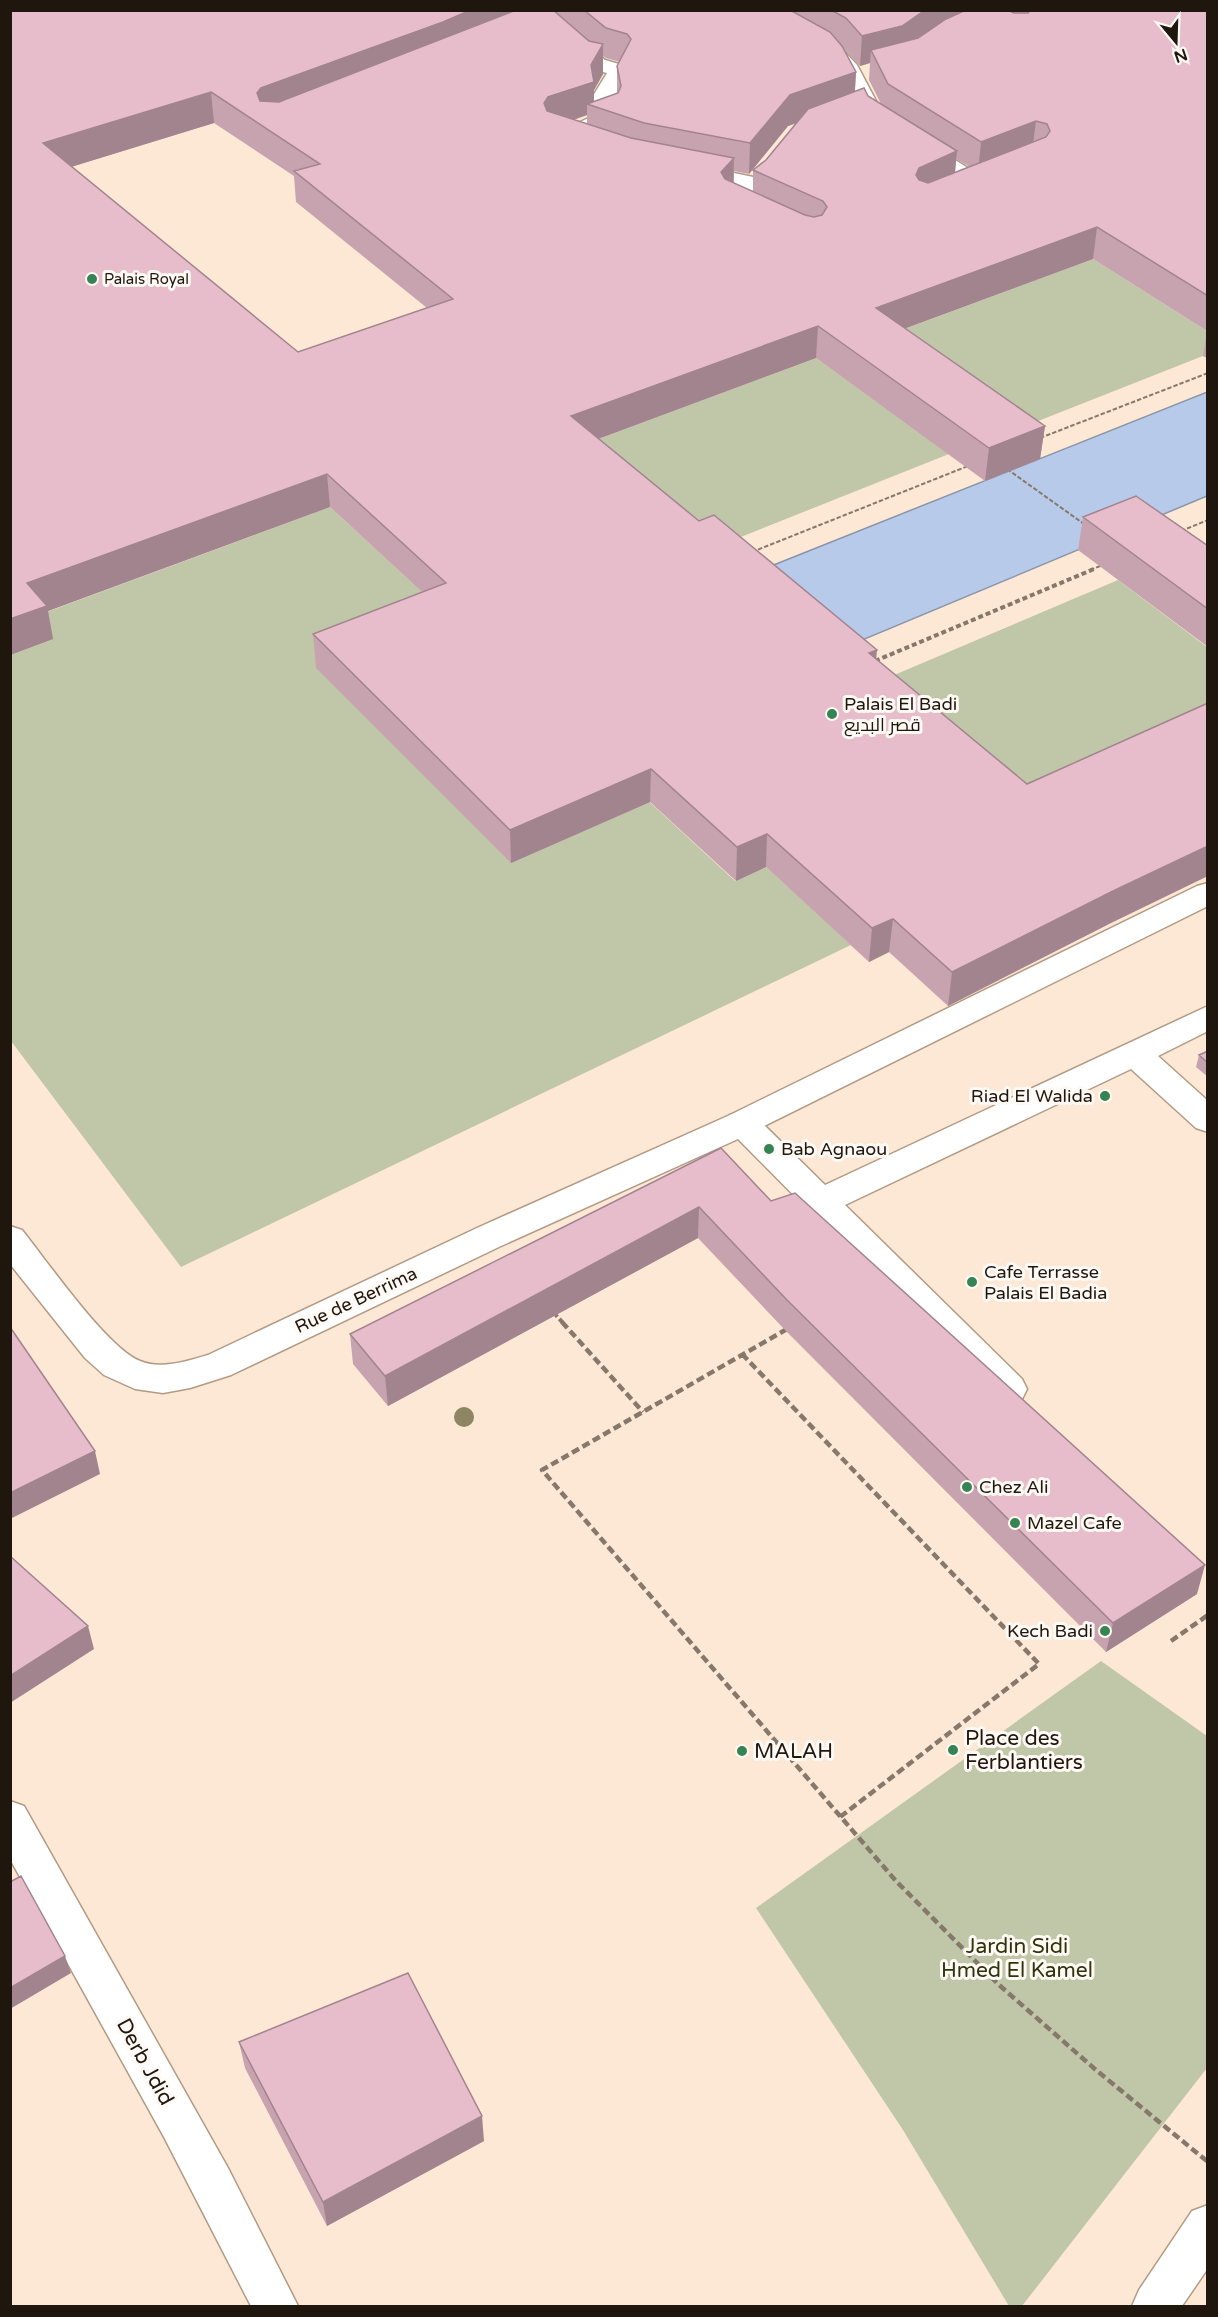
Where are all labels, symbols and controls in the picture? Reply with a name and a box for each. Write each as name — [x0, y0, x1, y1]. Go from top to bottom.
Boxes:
north arrow — [1146, 12, 1206, 72]
text: N — [1171, 44, 1190, 67]
place label: Palais Royal — [104, 270, 189, 288]
marker: Palais Royal — [85, 272, 99, 286]
place label: Palais El Badi قصر البديع — [844, 693, 957, 737]
marker: Palais El Badi قصر البديع — [825, 707, 839, 721]
place label: Riad El Walida — [971, 1085, 1093, 1107]
marker: Riad El Walida — [1098, 1089, 1112, 1103]
place label: Bab Agnaou — [781, 1138, 887, 1160]
marker: Bab Agnaou — [762, 1142, 776, 1156]
place label: Cafe Terrasse Palais El Badia — [984, 1261, 1107, 1304]
street label: Rue de Berrima — [291, 1262, 421, 1338]
marker: Cafe Terrasse Palais El Badia — [965, 1275, 979, 1289]
place label: Chez Ali — [979, 1476, 1049, 1498]
marker: Chez Ali — [960, 1480, 974, 1494]
place label: Mazel Cafe — [1027, 1512, 1122, 1534]
marker: Mazel Cafe — [1008, 1516, 1022, 1530]
place label: Kech Badi — [1007, 1620, 1093, 1642]
marker: Kech Badi — [1098, 1624, 1112, 1638]
place label: Place des Ferblantiers — [965, 1726, 1083, 1775]
place label: MALAH — [754, 1739, 833, 1764]
marker: Place des Ferblantiers — [946, 1743, 960, 1757]
marker: MALAH — [735, 1744, 749, 1758]
park label: Jardin Sidi Hmed El Kamel — [941, 1934, 1093, 1983]
street label: Derb Jdid — [111, 2014, 179, 2110]

